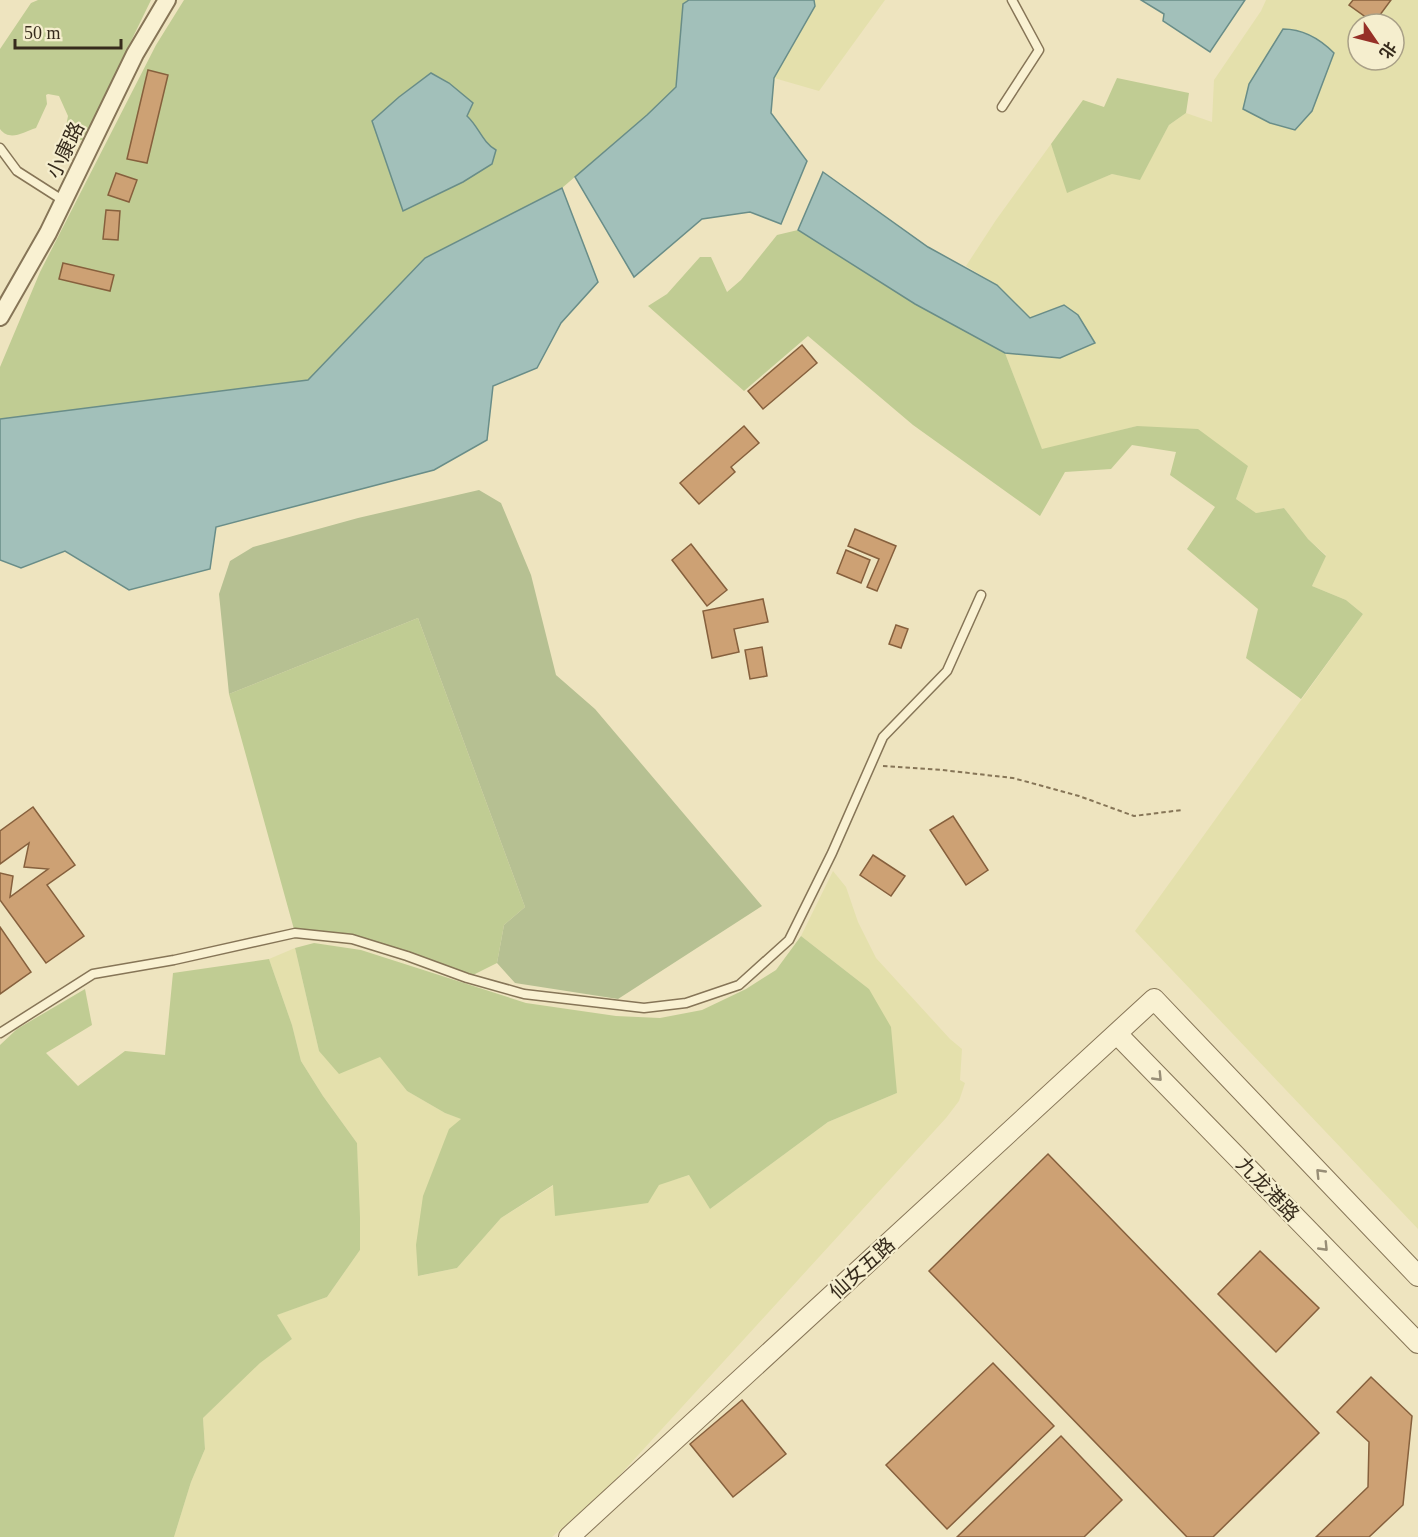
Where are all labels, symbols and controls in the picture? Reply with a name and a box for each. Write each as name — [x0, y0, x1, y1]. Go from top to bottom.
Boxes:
scale bar — [15, 12, 122, 50]
north arrow — [1346, 12, 1406, 72]
text: 50 m — [24, 23, 61, 43]
text: 北 — [1376, 39, 1399, 62]
street label: 小康路 — [42, 118, 88, 182]
one-way arrow — [1151, 1069, 1162, 1080]
street label: 九龙港路 — [1232, 1153, 1304, 1225]
one-way arrow — [1316, 1169, 1327, 1180]
street label: 仙女五路 — [825, 1233, 899, 1303]
one-way arrow — [1316, 1239, 1327, 1250]

